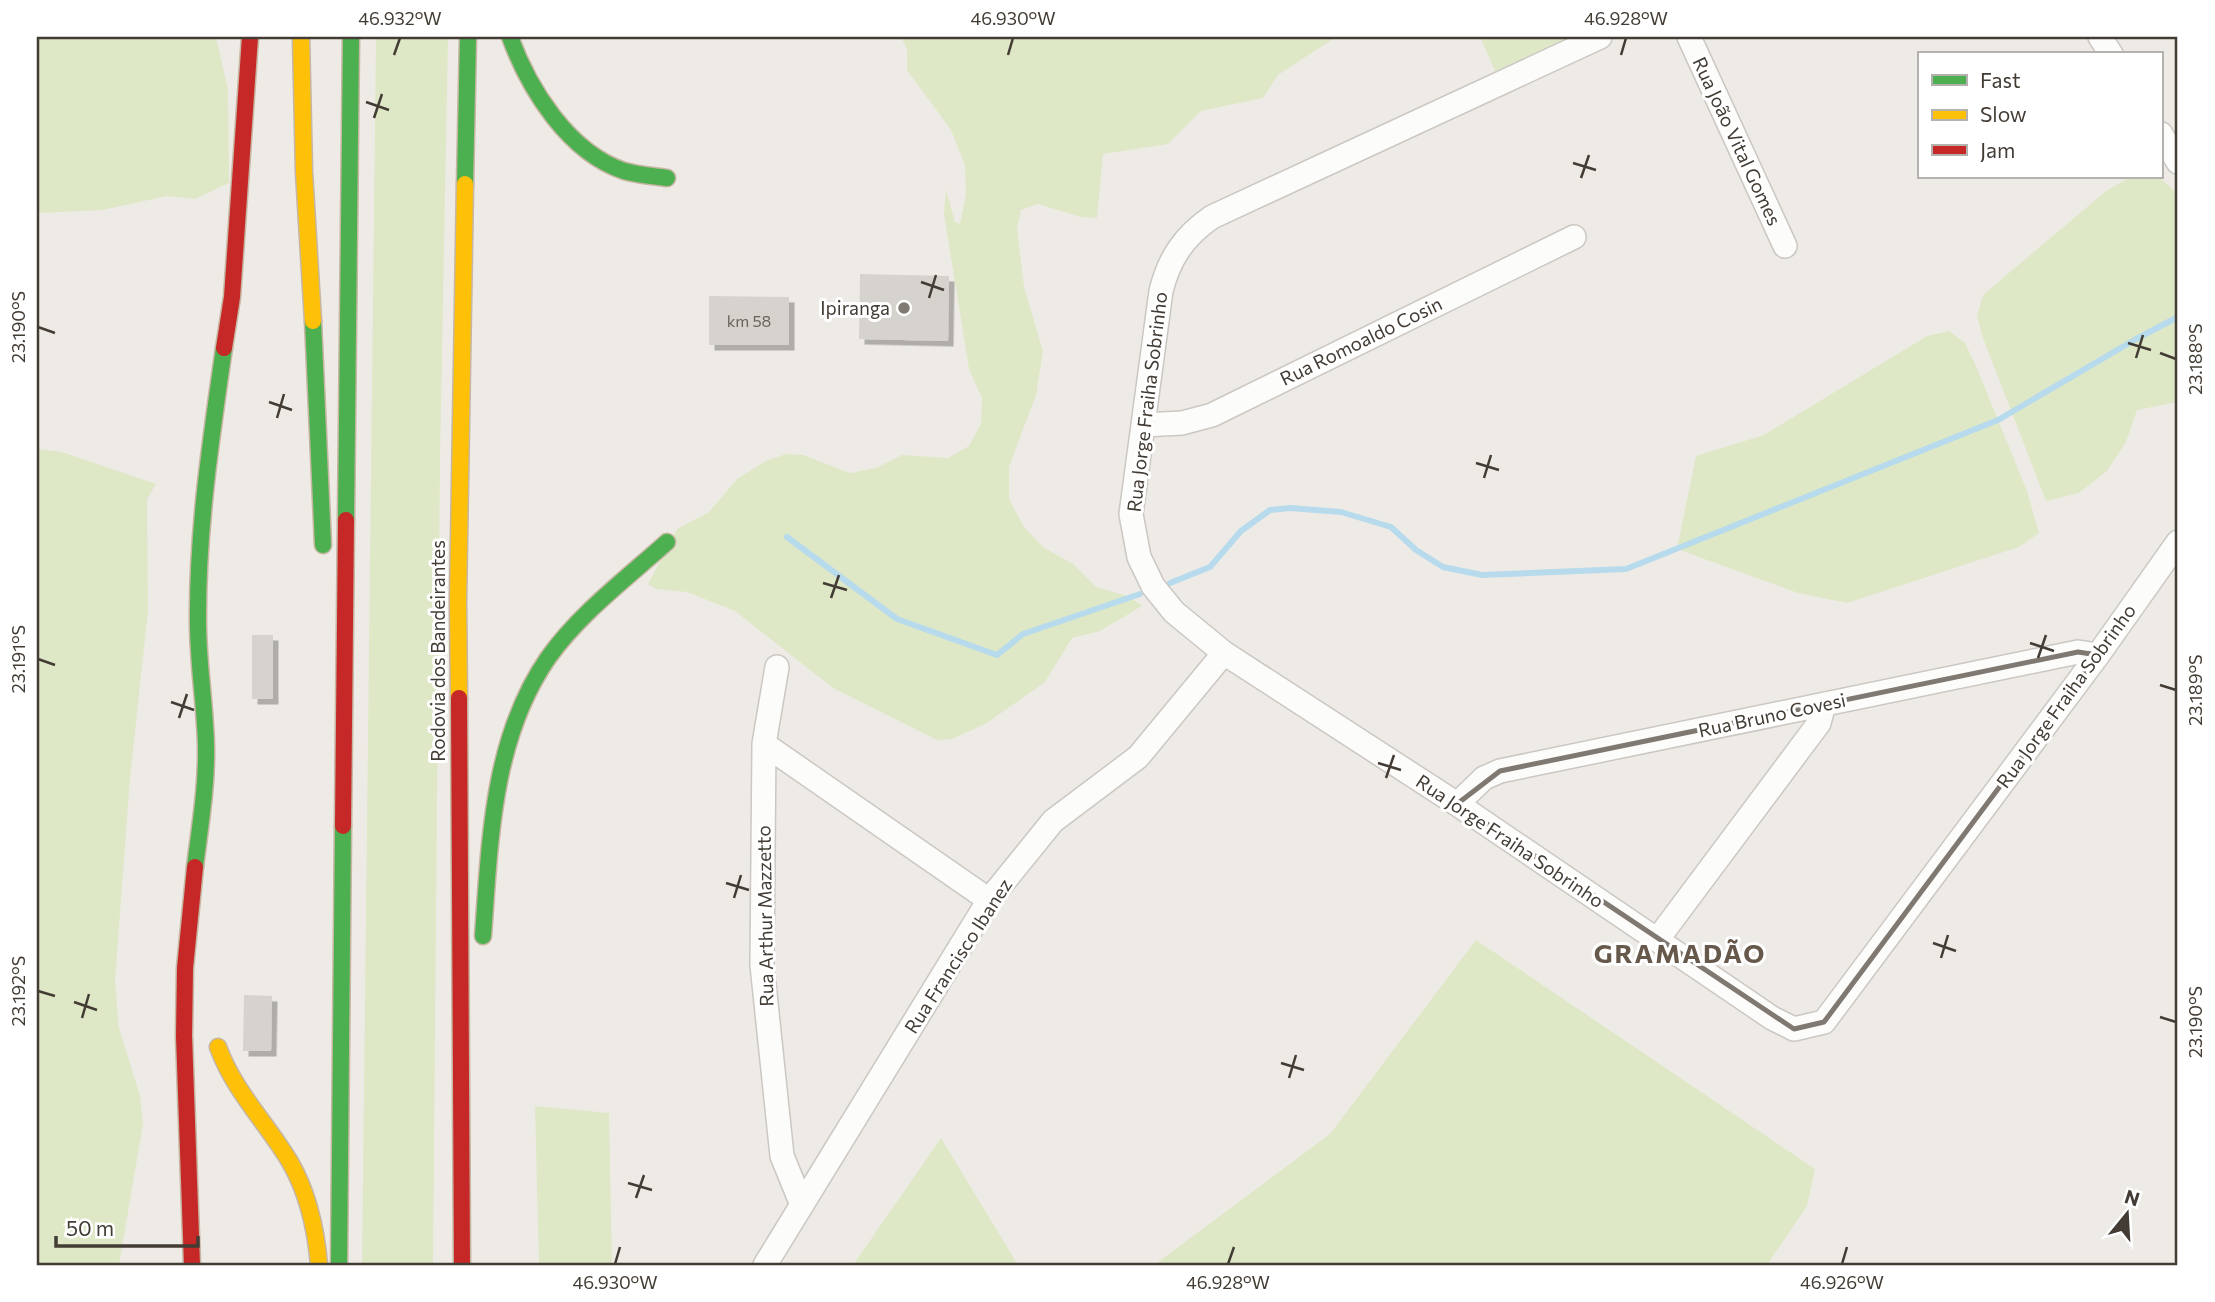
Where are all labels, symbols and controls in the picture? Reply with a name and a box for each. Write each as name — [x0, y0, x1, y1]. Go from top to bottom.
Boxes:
text: 46.932°W — [358, 7, 442, 29]
text: 46.930°W — [970, 7, 1056, 29]
text: 46.928°W — [1584, 7, 1668, 29]
legend — [1918, 52, 2162, 178]
street label: Rua João Vital Gomes — [1688, 53, 1787, 229]
text: Fast — [1980, 67, 2021, 92]
text: Slow — [1980, 101, 2027, 126]
text: Jam — [1980, 137, 2015, 162]
text: 23.190°S — [7, 291, 29, 363]
street label: Rua Jorge Fraiha Sobrinho — [1122, 291, 1171, 513]
street label: Rua Romoaldo Cosin — [1276, 291, 1446, 390]
place label: Ipiranga — [820, 296, 890, 319]
marker: Ipiranga — [896, 300, 912, 316]
house number: km 58 — [727, 311, 771, 330]
text: 23.188°S — [2184, 323, 2206, 395]
street label: Rodovia dos Bandeirantes — [426, 540, 449, 762]
street label: Rua Jorge Fraiha Sobrinho — [1991, 599, 2140, 792]
text: 23.191°S — [7, 625, 29, 693]
text: 23.189°S — [2184, 654, 2206, 726]
street label: Rua Bruno Covesi — [1696, 688, 1848, 741]
street label: Rua Jorge Fraiha Sobrinho — [1412, 769, 1609, 912]
street label: Rua Arthur Mazzetto — [751, 825, 778, 1007]
street label: Rua Francisco Ibanez — [899, 874, 1016, 1037]
district label: GRAMADÃO — [1594, 937, 1766, 968]
text: 23.192°S — [7, 956, 29, 1026]
text: 23.190°S — [2184, 986, 2206, 1058]
north arrow — [2092, 1180, 2162, 1250]
text: N — [2122, 1184, 2143, 1210]
scale bar — [56, 1204, 198, 1248]
text: 50 m — [66, 1215, 114, 1240]
text: 46.930°W — [572, 1271, 658, 1293]
text: 46.928°W — [1186, 1271, 1270, 1293]
text: 46.926°W — [1800, 1271, 1884, 1293]

